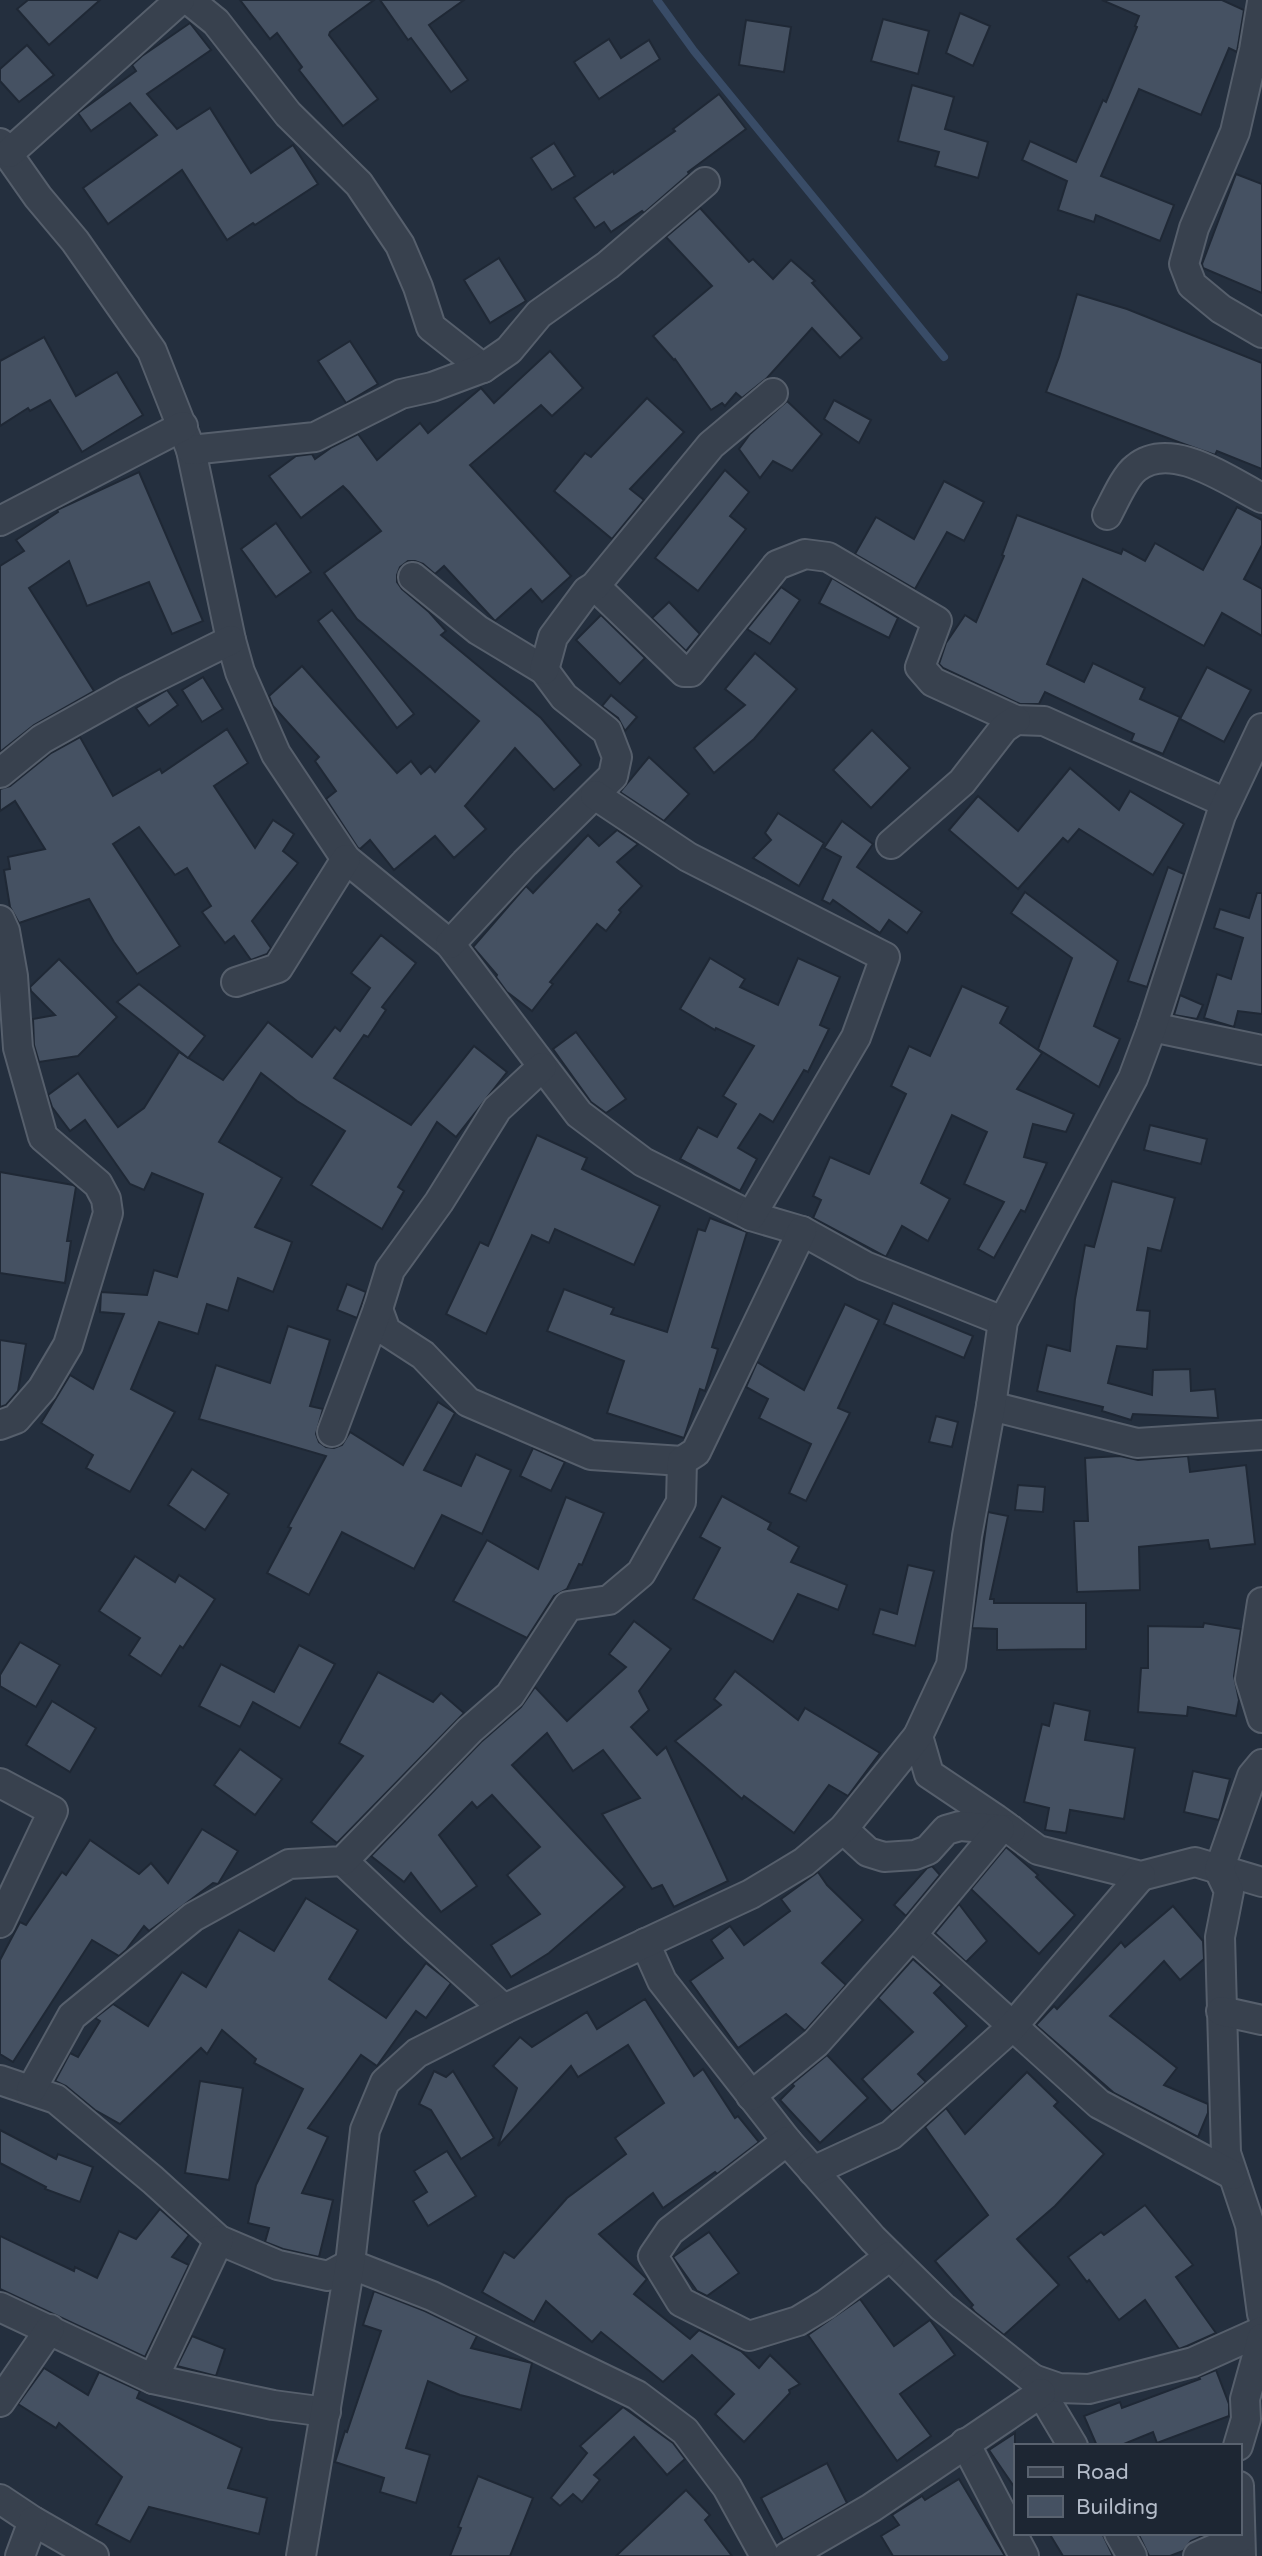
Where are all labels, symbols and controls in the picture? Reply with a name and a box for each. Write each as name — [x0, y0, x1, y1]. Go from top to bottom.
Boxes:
legend — [1014, 2444, 1241, 2535]
text: Road — [1076, 2460, 1129, 2485]
text: Building — [1076, 2495, 1158, 2520]

